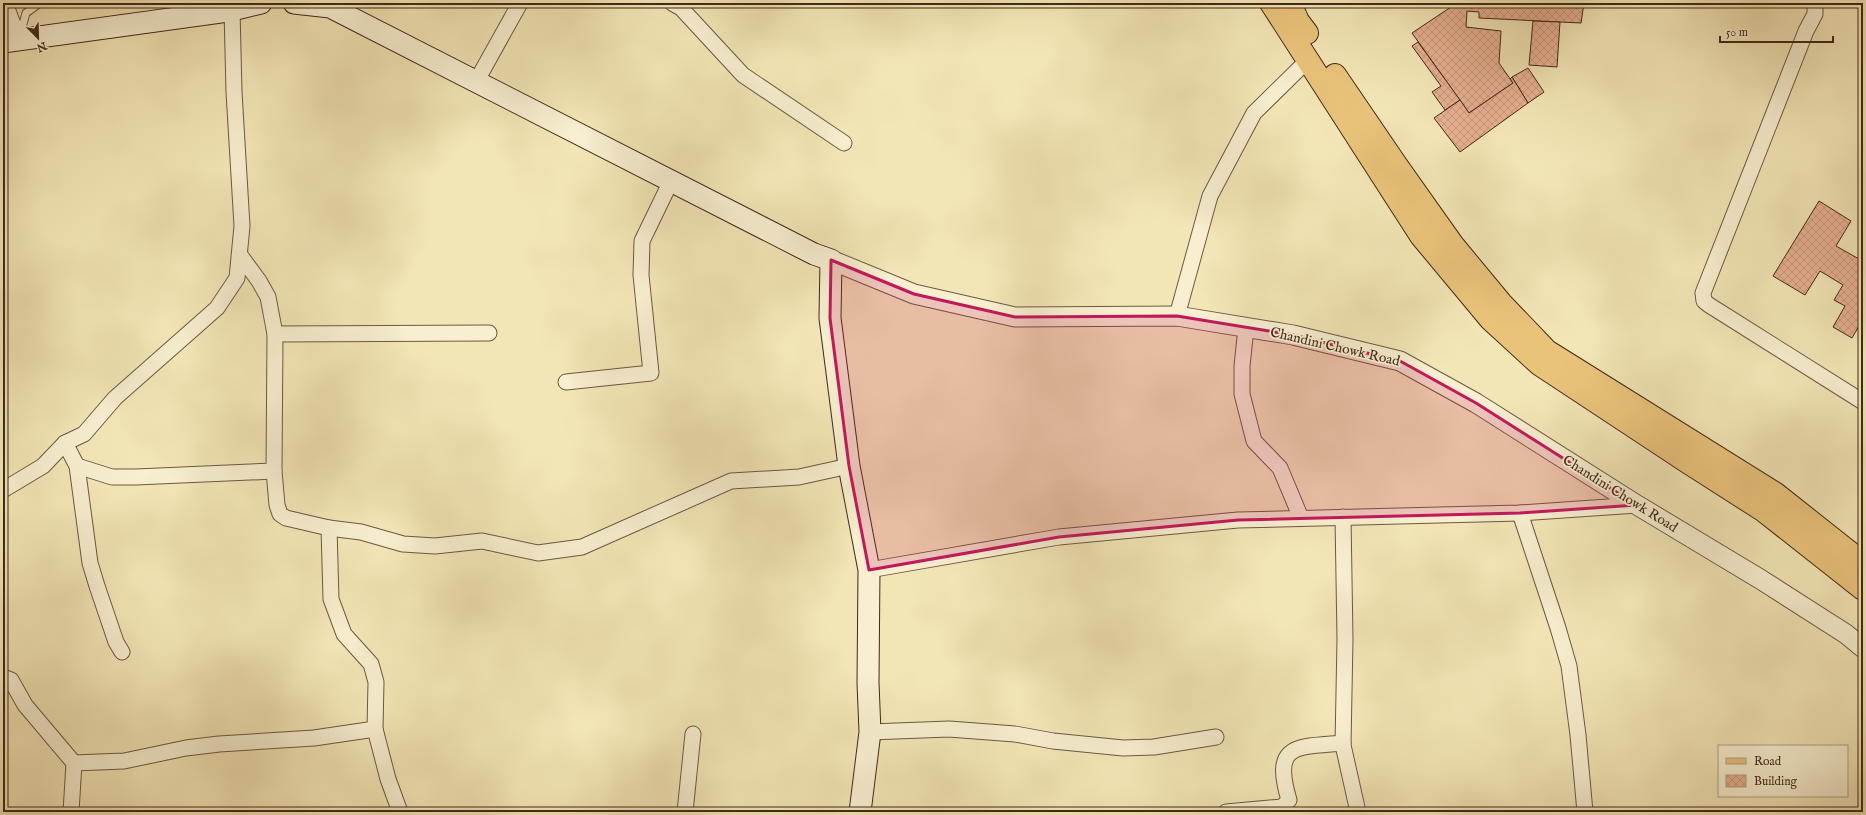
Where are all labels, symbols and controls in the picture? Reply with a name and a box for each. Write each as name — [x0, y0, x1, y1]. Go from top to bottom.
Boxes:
north arrow — [18, 18, 58, 58]
scale bar — [1720, 18, 1833, 44]
text: 50 m — [1726, 25, 1748, 40]
text: N — [34, 38, 50, 55]
street label: Chandini Chowk Road — [1268, 323, 1402, 371]
street label: Chandini Chowk Road — [1559, 451, 1681, 537]
legend — [1718, 745, 1848, 797]
text: Road — [1754, 754, 1782, 769]
text: Building — [1754, 774, 1798, 789]

